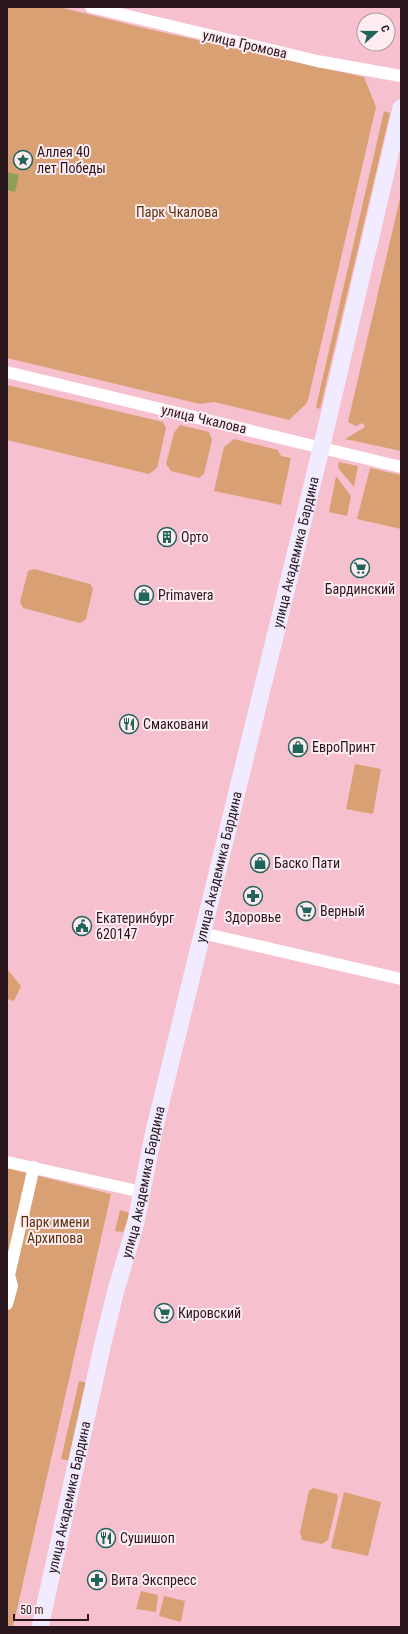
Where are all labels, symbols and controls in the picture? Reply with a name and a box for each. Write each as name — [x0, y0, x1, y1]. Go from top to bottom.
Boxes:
north arrow — [356, 12, 396, 52]
text: С — [378, 23, 392, 34]
street label: улица Громова — [201, 27, 289, 61]
place label: Аллея 40 лет Победы — [37, 144, 106, 176]
place icon: Аллея 40 лет Победы — [12, 149, 34, 171]
park label: Парк Чкалова — [136, 204, 218, 220]
street label: улица Чкалова — [160, 401, 248, 437]
street label: улица Академика Бардина — [269, 475, 322, 630]
building icon: Орто — [156, 526, 178, 548]
place label: Орто — [181, 529, 208, 545]
supermarket icon: Бардинский — [349, 557, 371, 579]
place label: Бардинский — [325, 581, 395, 597]
shop icon: Primavera — [133, 584, 155, 606]
place label: Primavera — [158, 587, 214, 603]
restaurant icon: Смаковани — [118, 713, 140, 735]
place label: Смаковани — [143, 716, 208, 732]
shop icon: ЕвроПринт — [287, 736, 309, 758]
place label: ЕвроПринт — [312, 739, 376, 755]
street label: улица Академика Бардина — [192, 790, 245, 944]
shop icon: Баско Пати — [249, 852, 271, 874]
place label: Баско Пати — [274, 855, 340, 871]
pharmacy icon: Здоровье — [242, 885, 264, 907]
supermarket icon: Верный — [295, 900, 317, 922]
place label: Верный — [320, 903, 365, 919]
place label: Здоровье — [225, 909, 281, 925]
place label: Екатеринбург 620147 — [96, 910, 174, 942]
public building icon: Екатеринбург 620147 — [71, 915, 93, 937]
street label: улица Академика Бардина — [118, 1104, 168, 1260]
park label: Парк имени Архипова — [20, 1214, 90, 1246]
supermarket icon: Кировский — [153, 1302, 175, 1324]
place label: Кировский — [178, 1305, 241, 1321]
street label: улица Академика Бардина — [44, 1420, 93, 1575]
restaurant icon: Сушишоп — [95, 1527, 117, 1549]
place label: Сушишоп — [120, 1530, 175, 1546]
pharmacy icon: Вита Экспресс — [86, 1569, 108, 1591]
place label: Вита Экспресс — [111, 1572, 196, 1588]
scale bar — [14, 1596, 88, 1622]
text: 50 m — [20, 1603, 44, 1617]

